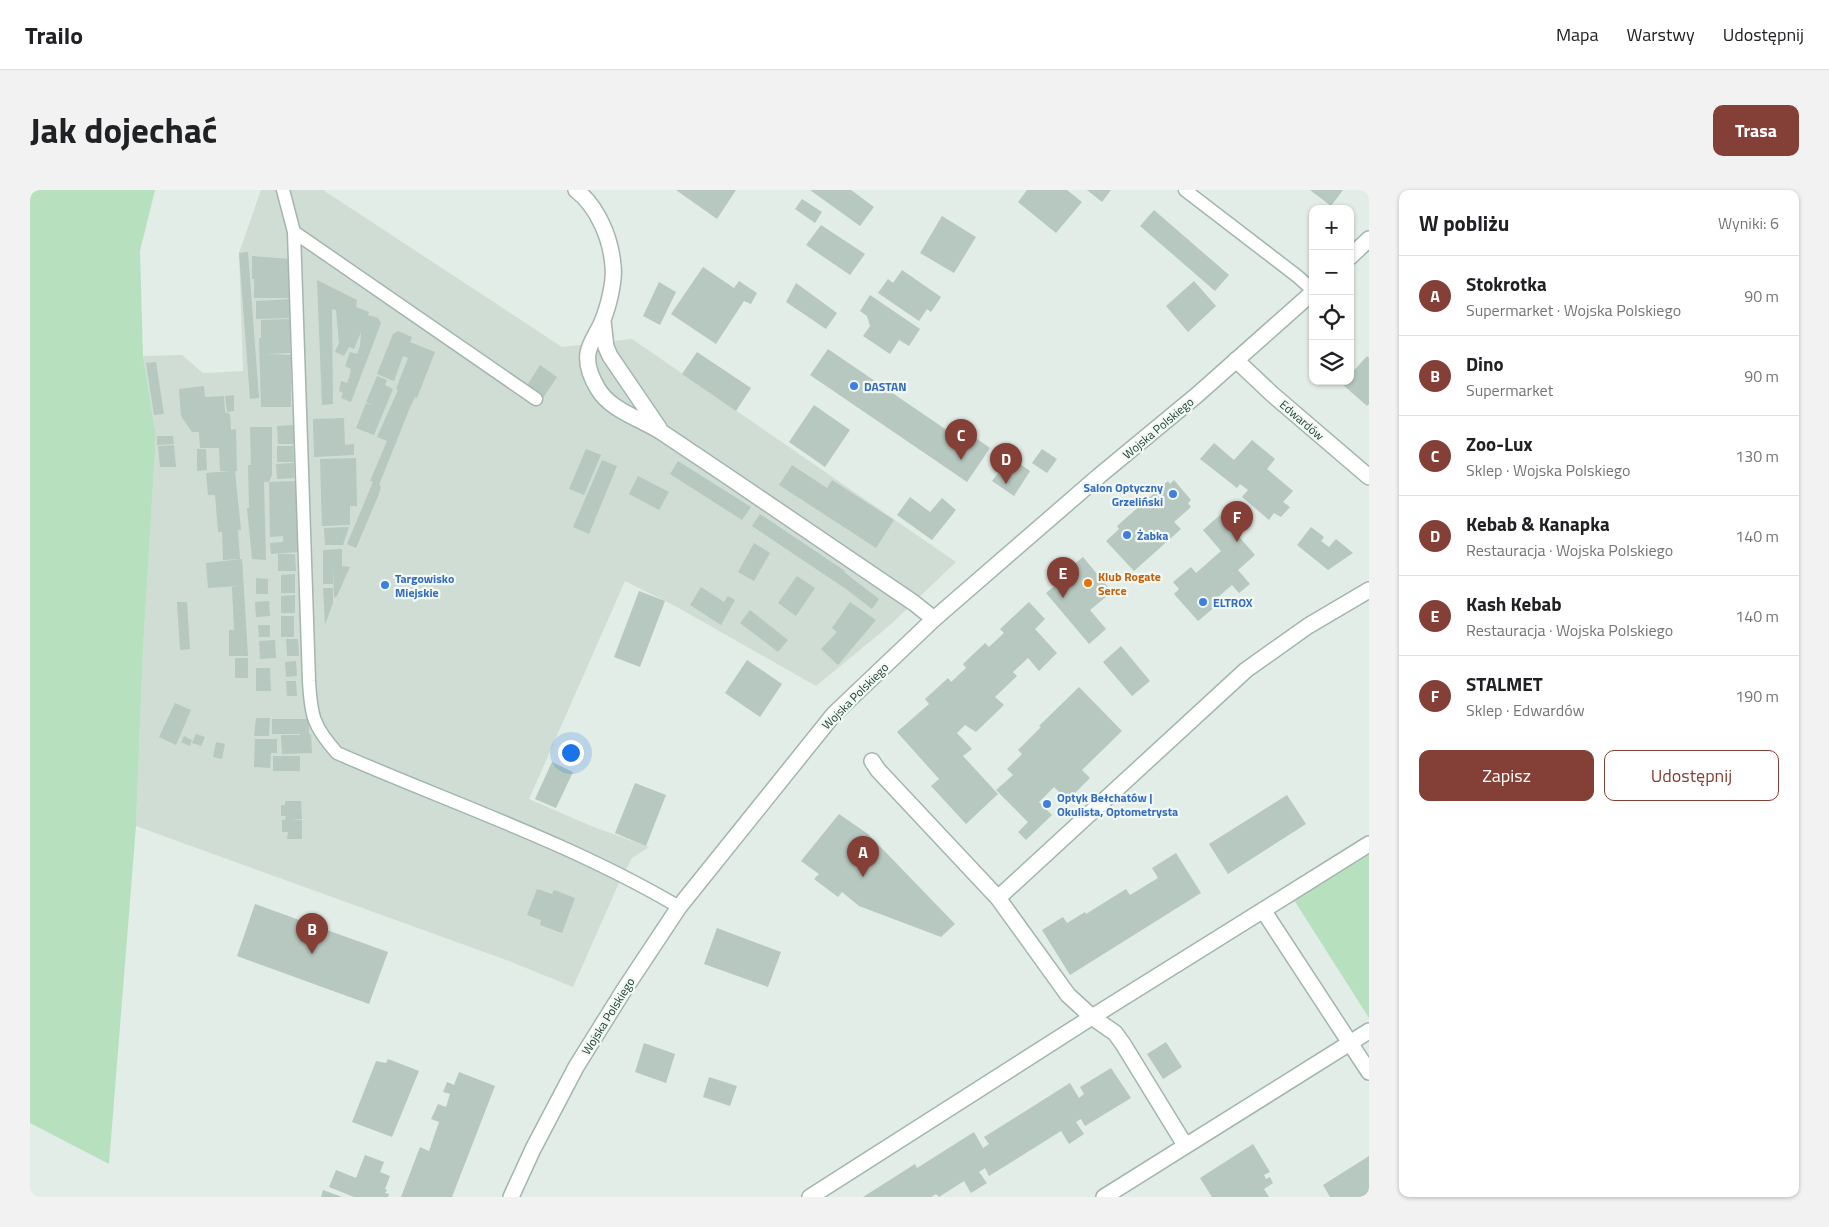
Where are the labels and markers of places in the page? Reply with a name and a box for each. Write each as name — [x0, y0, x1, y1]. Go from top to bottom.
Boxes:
place label: DASTAN — [864, 377, 907, 396]
marker: DASTAN — [848, 380, 860, 392]
pin: C — [945, 419, 977, 460]
pin: D — [990, 443, 1022, 484]
place label: Salon Optyczny Grzeliński — [1083, 478, 1163, 511]
marker: Salon Optyczny Grzeliński — [1167, 488, 1179, 500]
pin: F — [1221, 501, 1253, 542]
place label: Żabka — [1137, 526, 1168, 545]
marker: Żabka — [1121, 529, 1133, 541]
pin: E — [1047, 557, 1079, 598]
place label: Klub Rogate Serce — [1098, 567, 1161, 600]
place label: Targowisko Miejskie — [395, 569, 454, 602]
marker: Klub Rogate Serce — [1082, 577, 1094, 589]
marker: Targowisko Miejskie — [379, 579, 391, 591]
place label: ELTROX — [1213, 593, 1253, 612]
marker: ELTROX — [1197, 596, 1209, 608]
place label: Optyk Bełchatów | Okulista, Optometrysta — [1057, 788, 1178, 821]
marker: Optyk Bełchatów | Okulista, Optometrysta — [1041, 798, 1053, 810]
pin: A — [847, 836, 879, 877]
pin: B — [296, 913, 328, 954]

